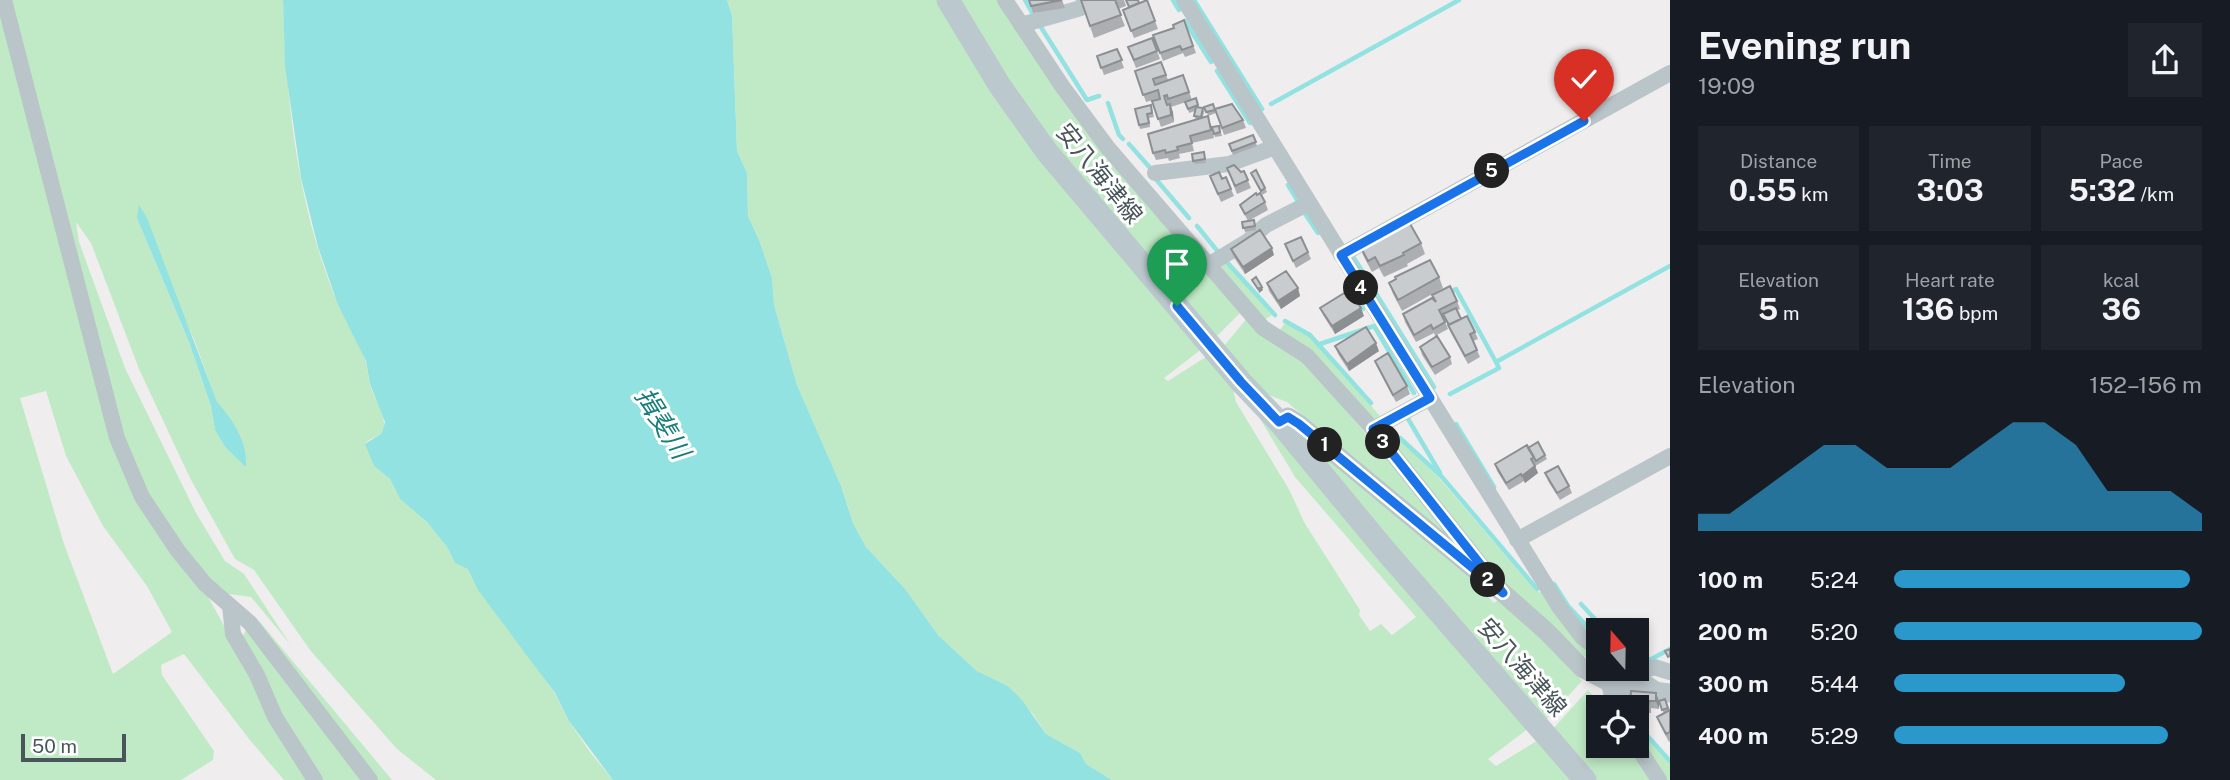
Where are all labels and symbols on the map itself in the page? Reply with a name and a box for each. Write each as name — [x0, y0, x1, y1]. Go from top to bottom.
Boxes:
pin — [1554, 49, 1614, 121]
street label: 安八海津線 — [1051, 118, 1149, 228]
pin: 5 — [1474, 154, 1510, 188]
pin — [1147, 234, 1207, 306]
pin: 4 — [1344, 270, 1378, 306]
water label: 揖斐川 — [629, 382, 698, 467]
pin: 3 — [1366, 424, 1400, 460]
pin: 1 — [1308, 428, 1342, 462]
pin: 2 — [1470, 562, 1506, 598]
street label: 安八海津線 — [1473, 613, 1573, 721]
north arrow — [1586, 618, 1648, 681]
scale bar — [21, 731, 126, 763]

